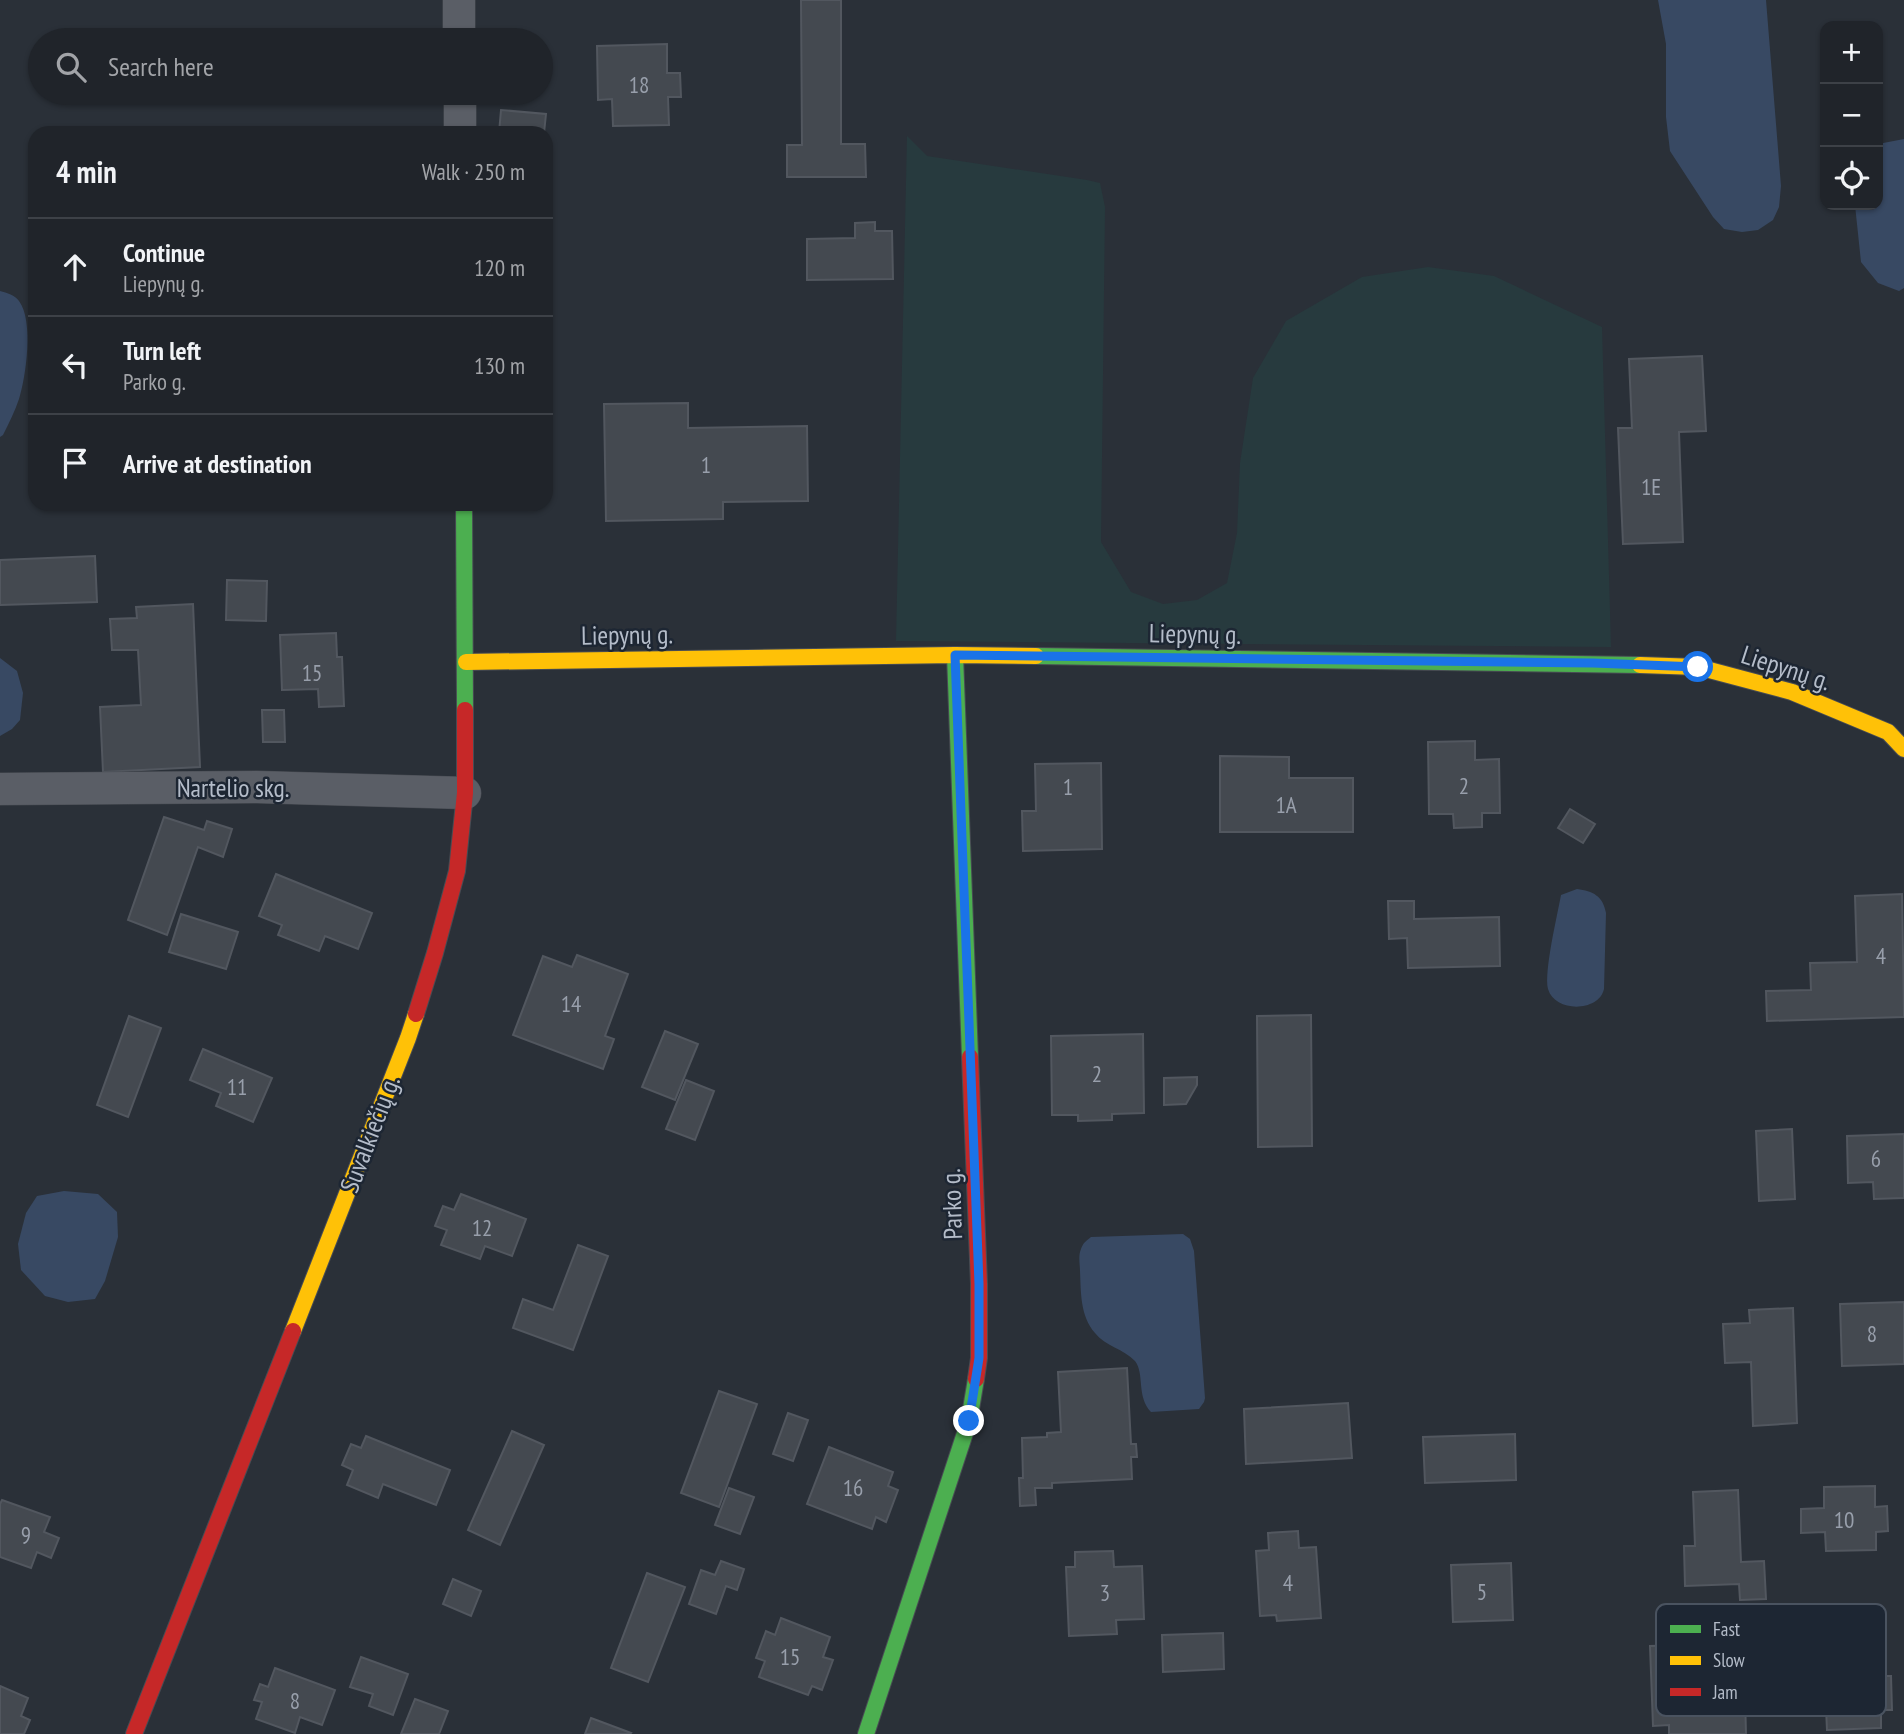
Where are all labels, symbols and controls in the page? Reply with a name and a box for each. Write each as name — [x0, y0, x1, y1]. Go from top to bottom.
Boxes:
map controls — [1820, 21, 1883, 210]
button: + — [1820, 21, 1883, 84]
search box — [28, 28, 553, 105]
icon: search — [52, 48, 90, 86]
text: Search here — [108, 50, 214, 83]
house number: 18 — [629, 70, 649, 99]
button: − — [1820, 84, 1883, 147]
button: locate — [1820, 147, 1883, 210]
text: 4 min — [56, 152, 117, 191]
text: Walk · 250 m — [422, 157, 525, 186]
text: Continue — [123, 236, 205, 269]
icon: ahead — [56, 248, 94, 286]
text: 120 m — [474, 253, 525, 282]
text: Liepynų g. — [123, 269, 204, 298]
text: Turn left — [123, 334, 201, 367]
icon: left — [56, 346, 94, 384]
text: 130 m — [474, 351, 525, 380]
text: Parko g. — [123, 367, 186, 396]
icon: arrive — [56, 444, 94, 482]
text: Arrive at destination — [123, 447, 312, 480]
house number: 1 — [701, 450, 711, 479]
house number: 1E — [1641, 472, 1661, 501]
street label: Liepynų g. — [1149, 616, 1241, 651]
street label: Liepynų g. — [581, 617, 673, 652]
street label: Liepynų g. — [1737, 638, 1835, 697]
route start — [1682, 651, 1713, 682]
house number: 15 — [302, 658, 322, 687]
street label: Nartelio skg. — [177, 771, 289, 804]
house number: 2 — [1459, 771, 1469, 800]
house number: 1 — [1063, 772, 1073, 801]
house number: 1A — [1275, 790, 1297, 819]
house number: 4 — [1876, 941, 1886, 970]
house number: 14 — [561, 989, 581, 1018]
house number: 2 — [1092, 1059, 1102, 1088]
street label: Suvalkiečių g. — [332, 1071, 407, 1197]
house number: 11 — [227, 1072, 247, 1101]
house number: 6 — [1871, 1144, 1881, 1173]
street label: Parko g. — [934, 1168, 969, 1240]
house number: 12 — [472, 1213, 492, 1242]
house number: 8 — [1867, 1319, 1877, 1348]
route end — [953, 1405, 984, 1436]
house number: 16 — [843, 1473, 863, 1502]
house number: 10 — [1834, 1505, 1854, 1534]
house number: 9 — [21, 1520, 31, 1549]
house number: 4 — [1283, 1568, 1293, 1597]
house number: 5 — [1477, 1577, 1487, 1606]
house number: 3 — [1100, 1578, 1110, 1607]
legend — [1656, 1604, 1886, 1716]
text: Fast — [1713, 1617, 1741, 1641]
house number: 15 — [780, 1642, 800, 1671]
text: Slow — [1713, 1648, 1746, 1672]
text: Jam — [1712, 1680, 1738, 1704]
house number: 8 — [290, 1686, 300, 1715]

